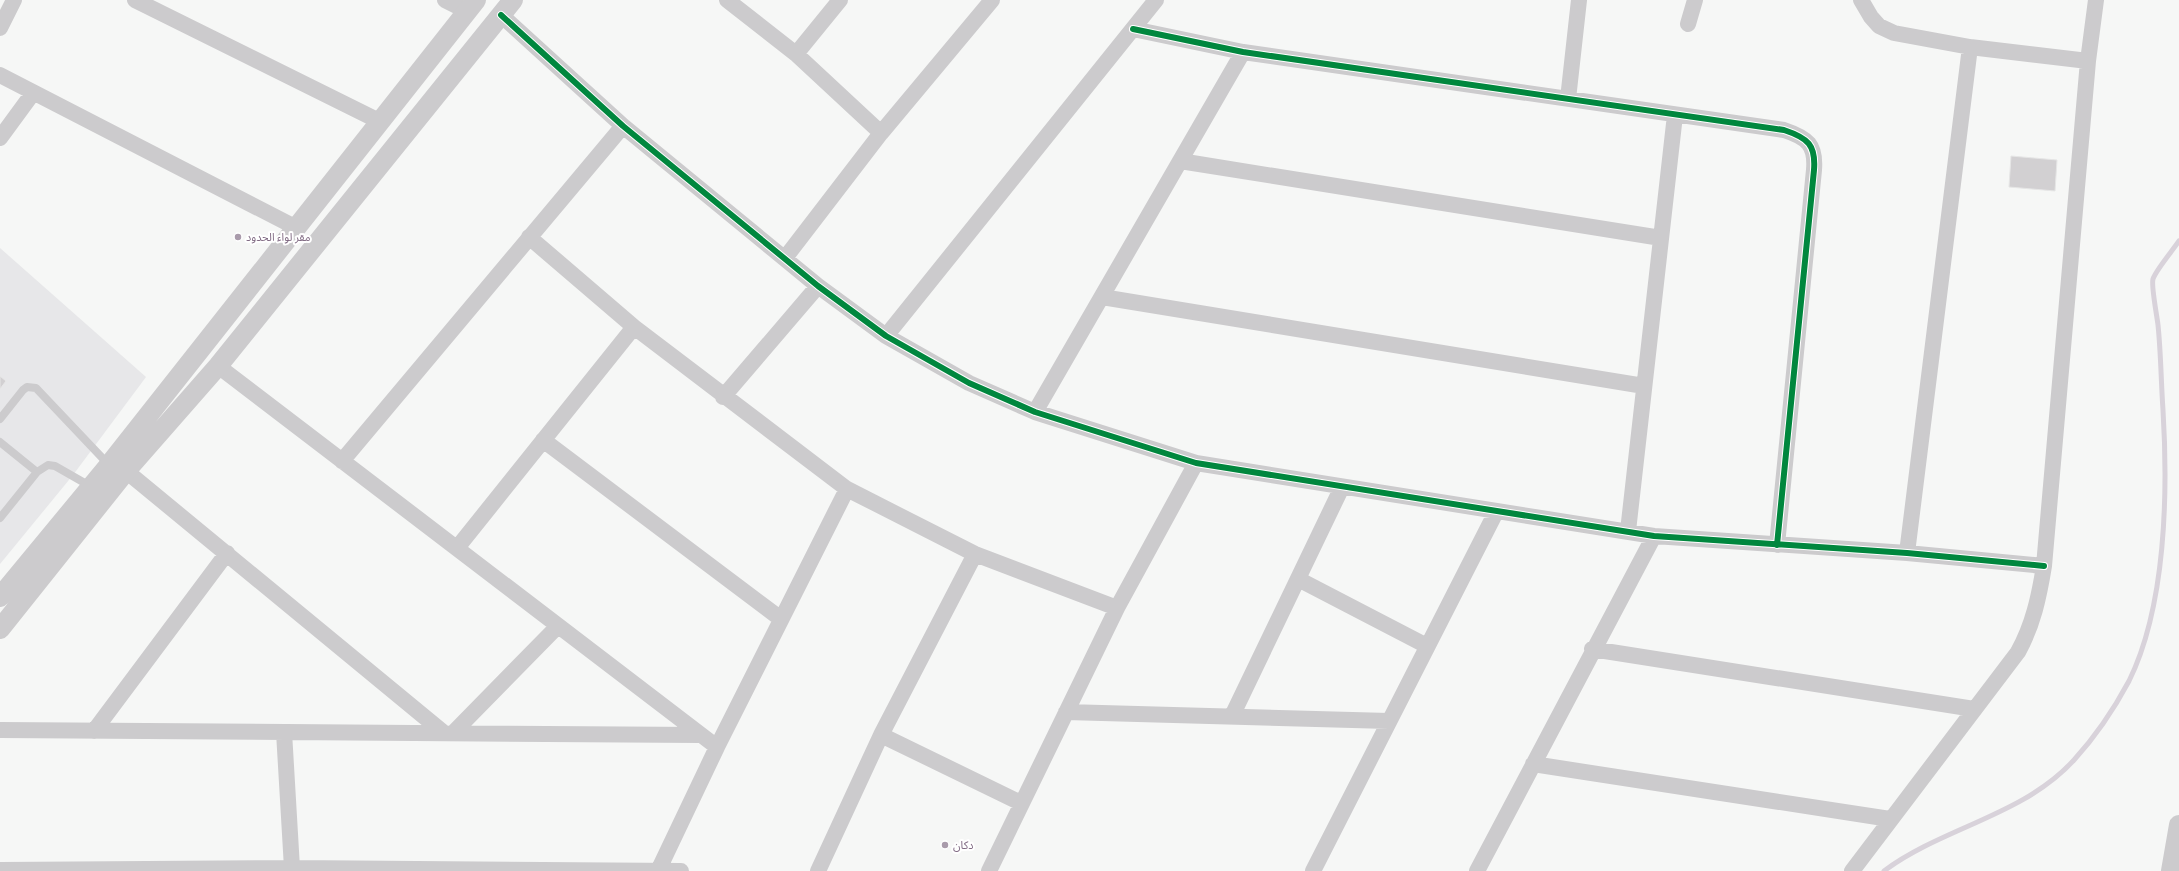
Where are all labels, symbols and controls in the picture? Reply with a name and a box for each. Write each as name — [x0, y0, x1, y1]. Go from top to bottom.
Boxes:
place label: مقر لواء الحدود — [246, 230, 311, 244]
marker: مقر لواء الحدود — [233, 232, 243, 242]
place label: دكان — [953, 838, 974, 852]
marker: دكان — [940, 840, 950, 850]

